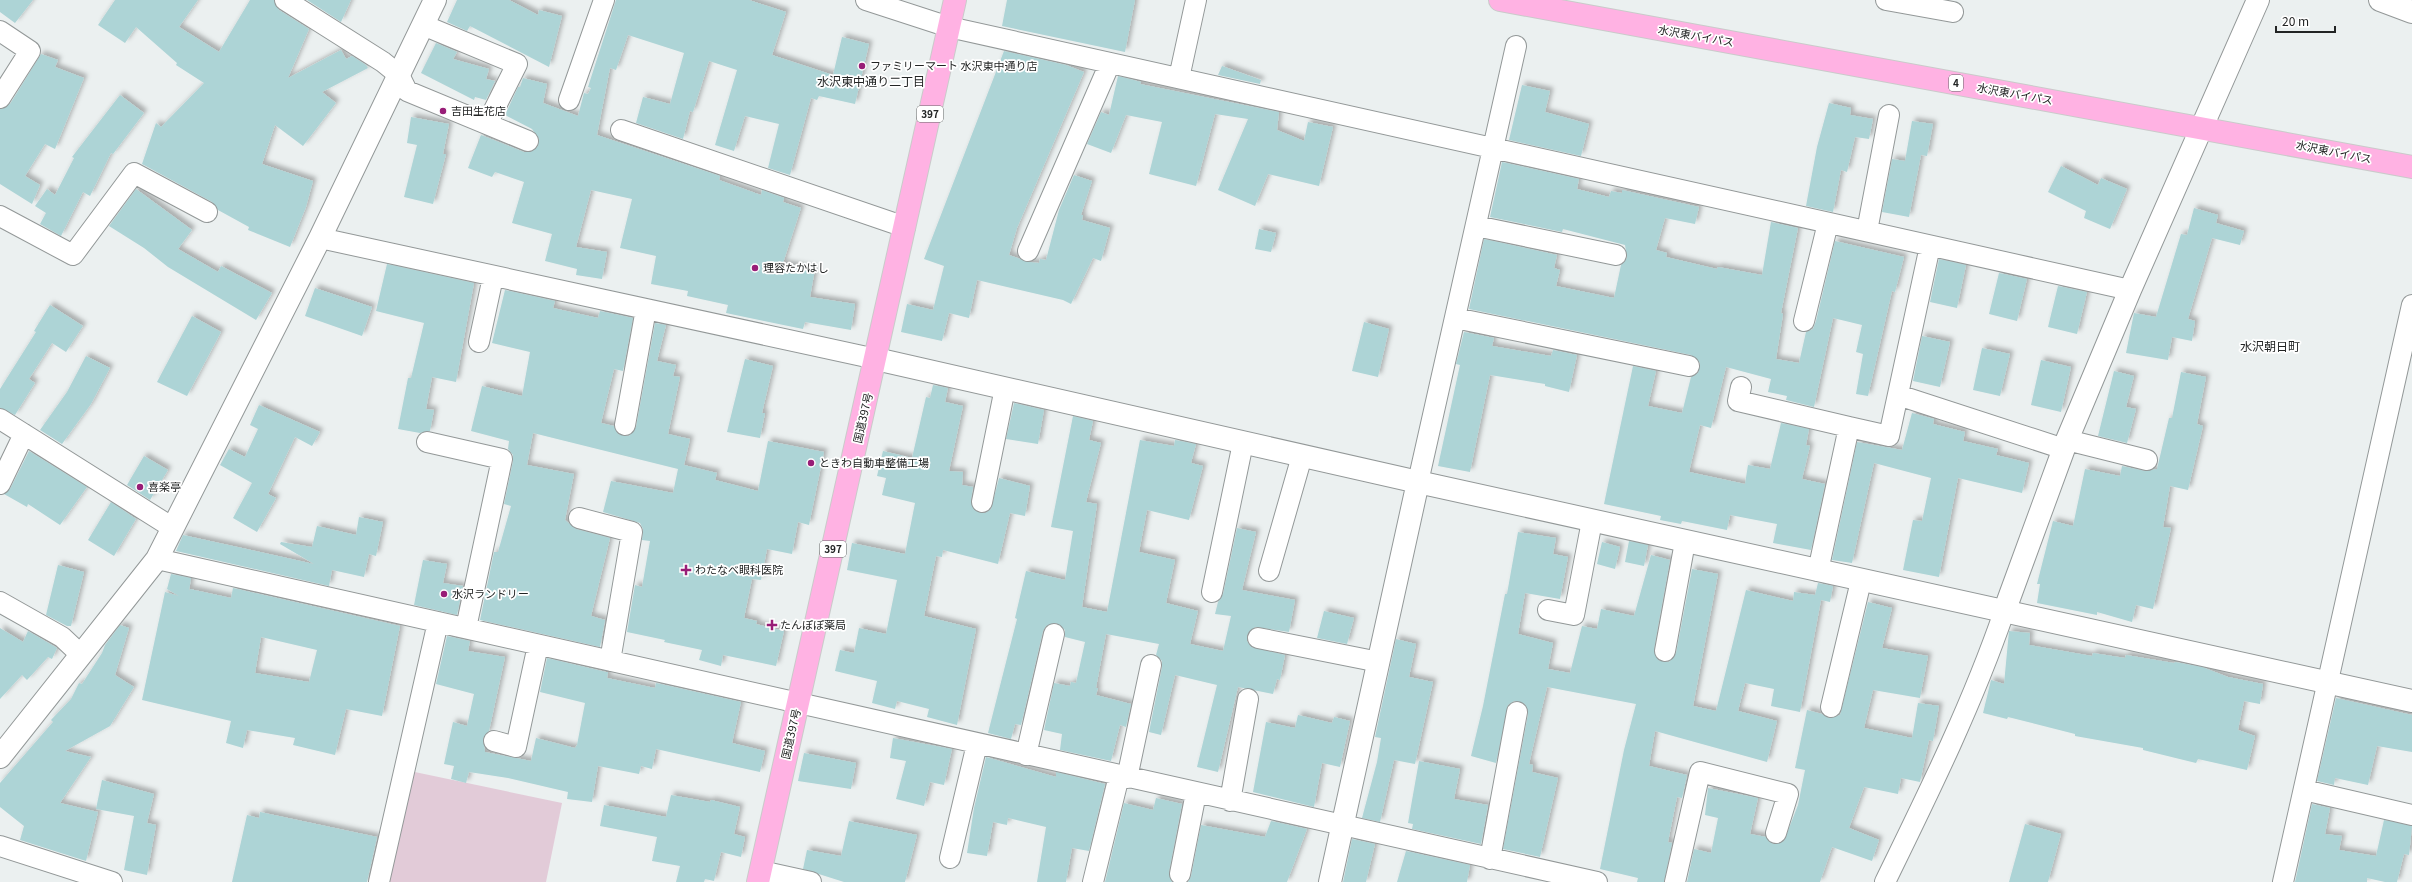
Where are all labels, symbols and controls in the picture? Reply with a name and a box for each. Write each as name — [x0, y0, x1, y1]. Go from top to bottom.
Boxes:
scale bar — [2276, 8, 2335, 34]
text: 20 m — [2282, 12, 2309, 29]
street label: 水沢東バイパス — [1657, 20, 1735, 50]
place label: ファミリーマート 水沢東中通り店 — [870, 57, 1037, 73]
marker: ファミリーマート 水沢東中通り店 — [857, 61, 867, 71]
district label: 水沢東中通り二丁目 — [817, 72, 925, 89]
road number: 4 — [1949, 75, 1963, 91]
street label: 水沢東バイパス — [1976, 78, 2054, 108]
place label: 吉田生花店 — [451, 102, 506, 118]
marker: 吉田生花店 — [438, 106, 448, 116]
road number: 397 — [917, 106, 943, 122]
street label: 水沢東バイパス — [2295, 136, 2373, 166]
place label: 理容たかはし — [763, 259, 829, 275]
marker: 理容たかはし — [750, 263, 760, 273]
district label: 水沢朝日町 — [2240, 337, 2300, 354]
street label: 国道397号 — [848, 391, 876, 445]
place label: ときわ自動車整備工場 — [819, 454, 929, 470]
marker: ときわ自動車整備工場 — [806, 458, 816, 468]
place label: 喜楽亭 — [148, 478, 181, 494]
marker: 喜楽亭 — [135, 482, 145, 492]
road number: 397 — [820, 541, 846, 557]
place label: わたなべ眼科医院 — [695, 561, 783, 577]
marker: わたなべ眼科医院 — [680, 564, 692, 576]
place label: 水沢ランドリー — [452, 585, 529, 601]
marker: 水沢ランドリー — [439, 589, 449, 599]
place label: たんぽぽ薬局 — [780, 616, 846, 632]
marker: たんぽぽ薬局 — [767, 620, 777, 630]
street label: 国道397号 — [776, 707, 804, 761]

